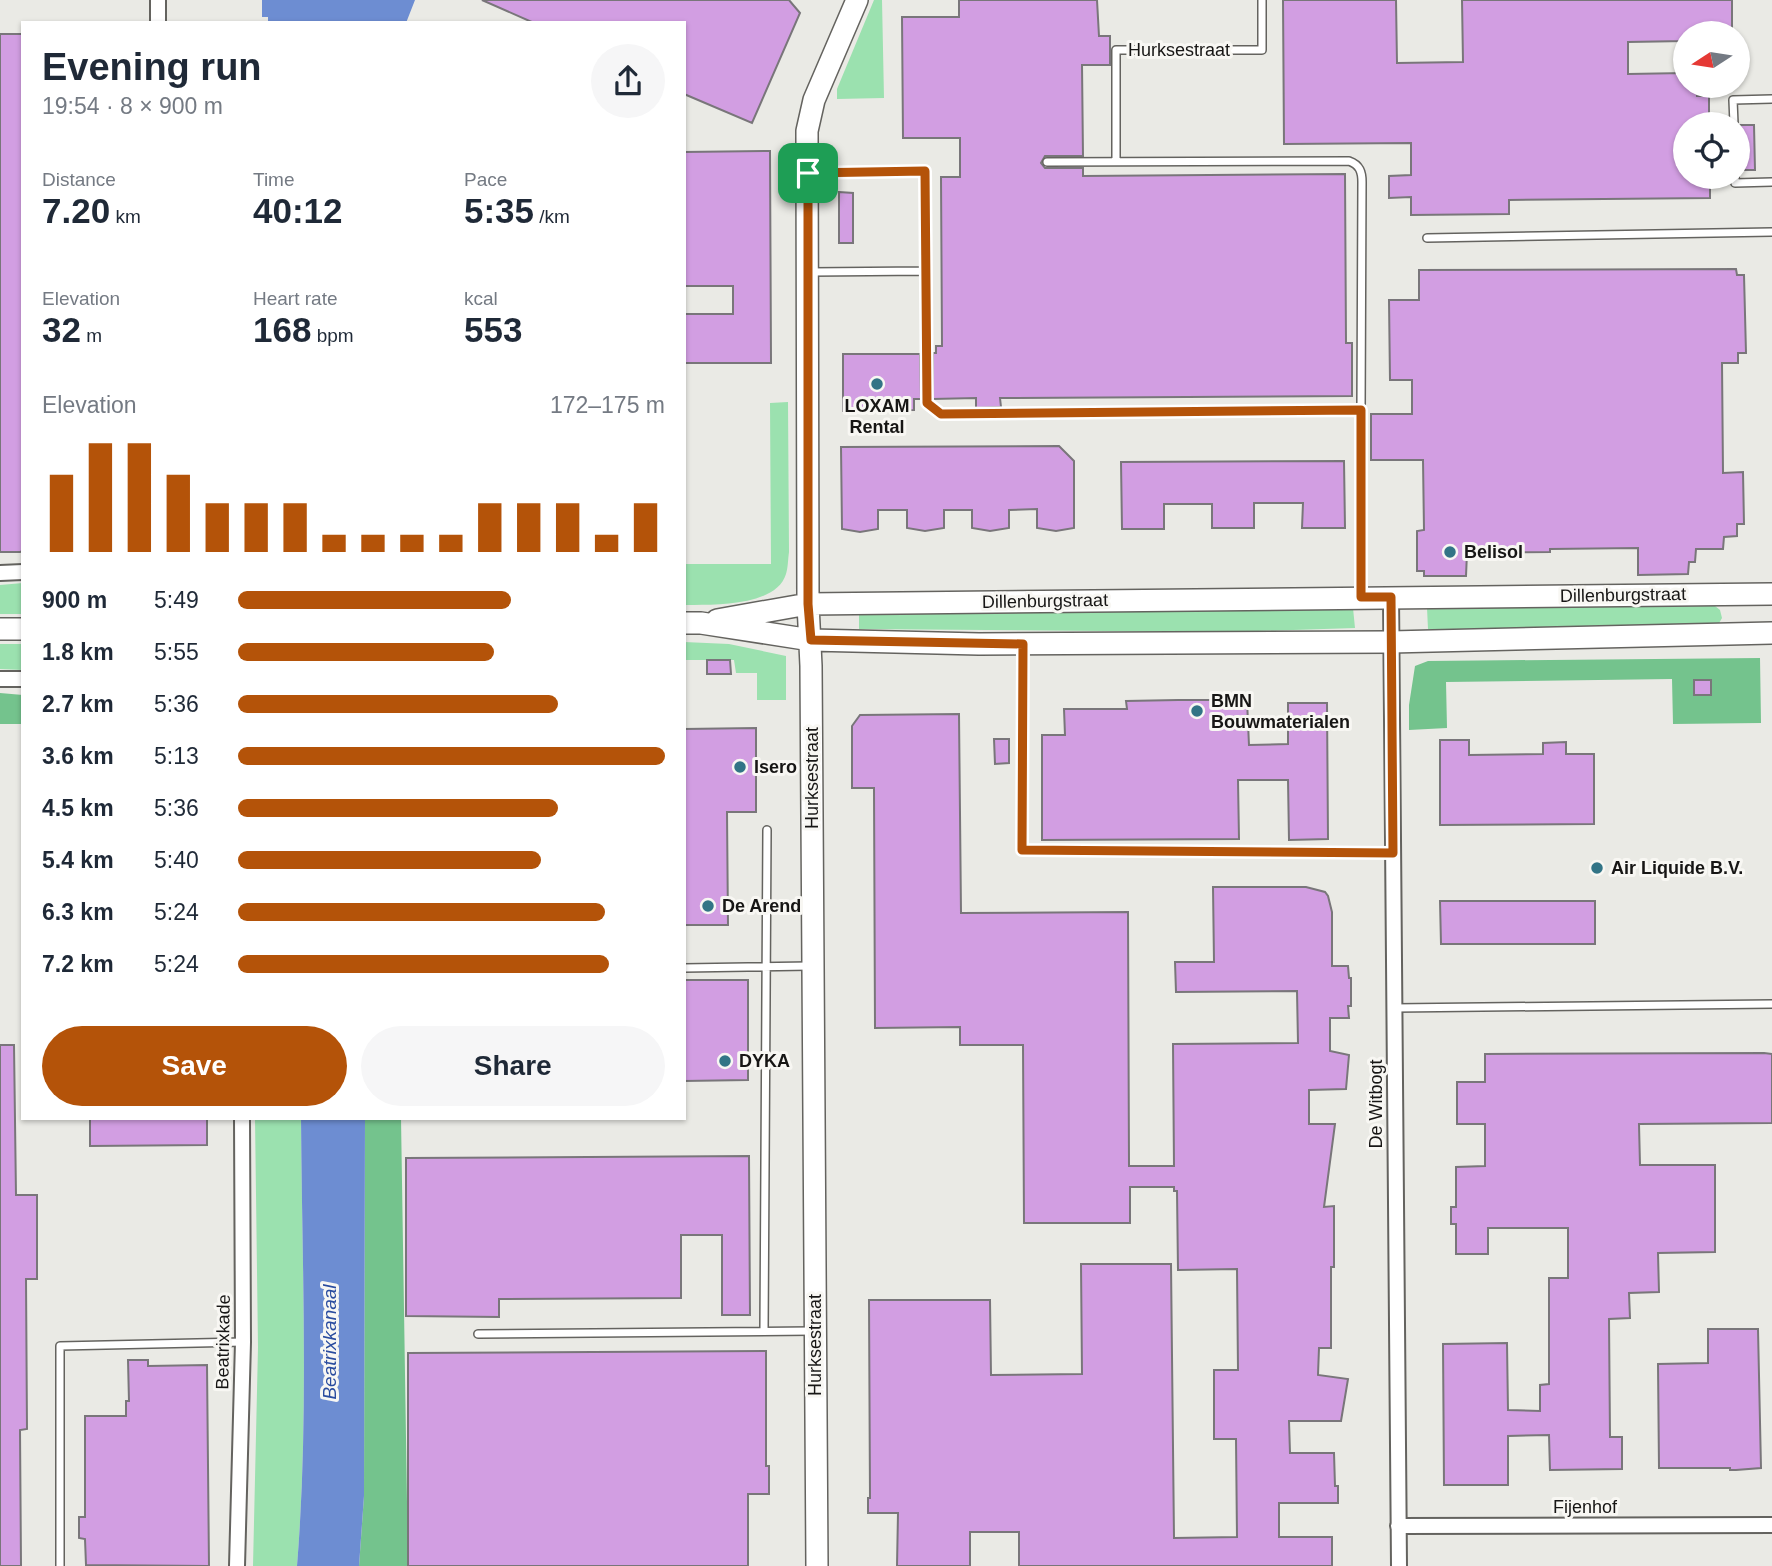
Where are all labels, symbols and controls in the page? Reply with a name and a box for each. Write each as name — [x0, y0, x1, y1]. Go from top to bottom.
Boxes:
north arrow — [1673, 21, 1750, 98]
map controls — [1673, 21, 1750, 189]
street label: Hurksestraat — [1128, 40, 1230, 60]
button: share — [591, 44, 665, 118]
text: Evening run — [42, 46, 262, 88]
text: 19:54 · 8 × 900 m — [42, 93, 223, 119]
button: locate — [1673, 112, 1750, 189]
pin — [778, 143, 838, 203]
icon: arrive — [789, 154, 827, 192]
text: Distance — [42, 169, 116, 190]
text: Time — [253, 169, 295, 190]
text: Pace — [464, 169, 507, 190]
text: 7.20 — [42, 191, 110, 230]
text: 40:12 — [253, 191, 343, 230]
text: 5:35 — [464, 191, 534, 230]
text: km — [110, 206, 141, 227]
text: /km — [534, 206, 570, 227]
text: Elevation — [42, 288, 120, 309]
text: Heart rate — [253, 288, 337, 309]
text: kcal — [464, 288, 498, 309]
text: 32 — [42, 310, 81, 349]
text: 168 — [253, 310, 311, 349]
text: 553 — [464, 310, 522, 349]
text: m — [81, 325, 102, 346]
text: bpm — [311, 325, 354, 346]
marker: LOXAM Rental — [869, 376, 885, 392]
text: Elevation — [42, 392, 137, 418]
text: 172–175 m — [550, 392, 665, 418]
place label: LOXAM Rental — [845, 396, 910, 437]
place label: Belisol — [1464, 542, 1523, 562]
marker: Belisol — [1442, 544, 1458, 560]
street label: Dillenburgstraat — [1560, 584, 1686, 606]
text: 900 m — [42, 587, 107, 613]
text: 5:49 — [154, 587, 199, 613]
street label: Dillenburgstraat — [982, 590, 1108, 612]
text: 1.8 km — [42, 639, 114, 665]
text: 5:55 — [154, 639, 199, 665]
text: 2.7 km — [42, 691, 114, 717]
text: 5:36 — [154, 691, 199, 717]
place label: BMN Bouwmaterialen — [1211, 691, 1350, 732]
marker: BMN Bouwmaterialen — [1189, 703, 1205, 719]
street label: Hurksestraat — [802, 727, 822, 829]
text: 3.6 km — [42, 743, 114, 769]
text: 5:13 — [154, 743, 199, 769]
place label: Isero — [754, 757, 797, 777]
marker: Isero — [732, 759, 748, 775]
text: 4.5 km — [42, 795, 114, 821]
text: 5:36 — [154, 795, 199, 821]
text: 5.4 km — [42, 847, 114, 873]
text: 5:40 — [154, 847, 199, 873]
place label: Air Liquide B.V. — [1611, 858, 1743, 878]
marker: Air Liquide B.V. — [1589, 860, 1605, 876]
place label: De Arend — [722, 896, 801, 916]
marker: De Arend — [700, 898, 716, 914]
text: 6.3 km — [42, 899, 114, 925]
text: 5:24 — [154, 899, 199, 925]
text: 7.2 km — [42, 951, 114, 977]
text: 5:24 — [154, 951, 199, 977]
button: Save — [42, 1026, 347, 1106]
button: Share — [361, 1026, 665, 1106]
place label: DYKA — [739, 1051, 790, 1071]
marker: DYKA — [717, 1053, 733, 1069]
street label: De Witbogt — [1366, 1059, 1386, 1149]
water label: Beatrixkanaal — [319, 1284, 340, 1400]
street label: Beatrixkade — [212, 1294, 234, 1390]
street label: Hurksestraat — [805, 1294, 825, 1396]
street label: Fijenhof — [1553, 1497, 1618, 1517]

